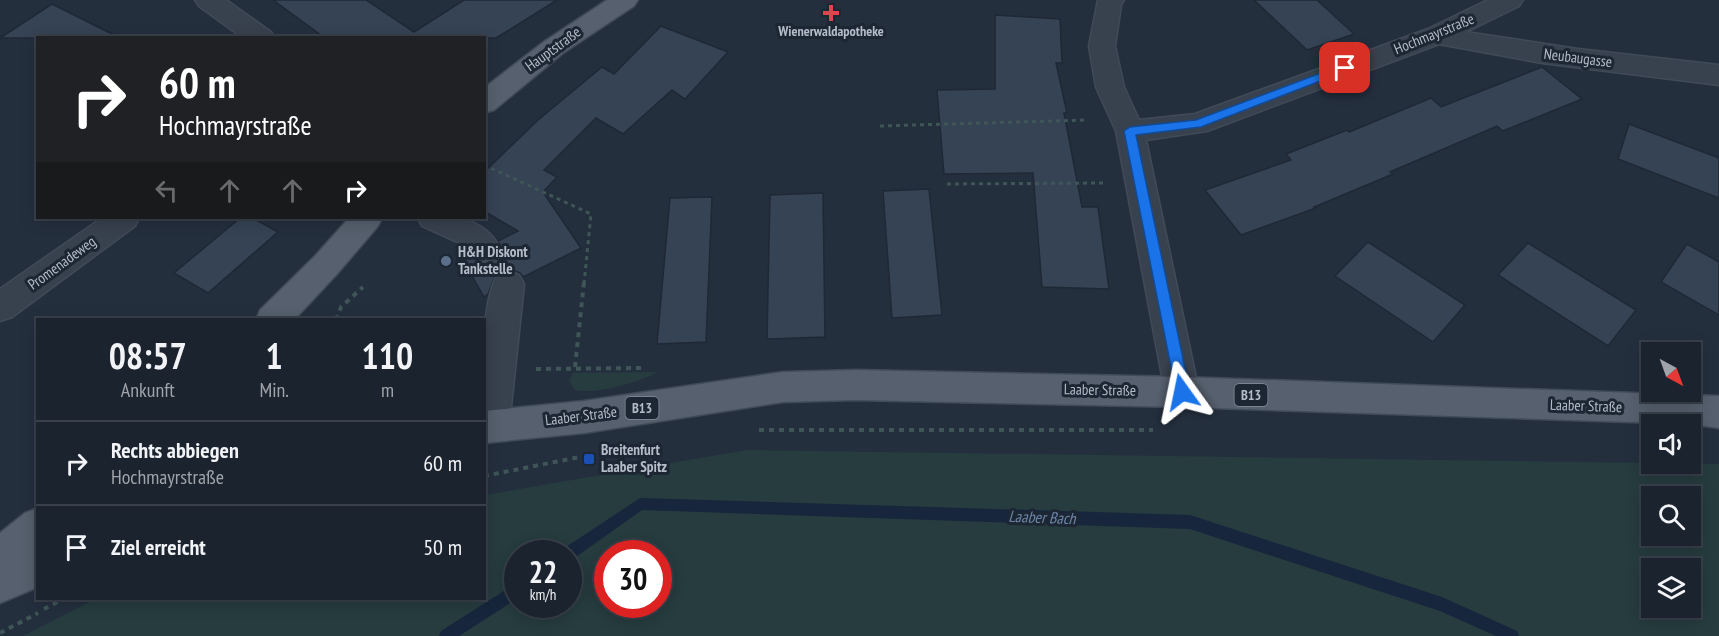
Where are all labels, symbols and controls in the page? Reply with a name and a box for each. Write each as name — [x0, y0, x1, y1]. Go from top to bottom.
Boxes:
marker: Wienerwaldapotheke — [824, 6, 838, 20]
street label: Hochmayrstraße — [1391, 9, 1477, 58]
street label: Hauptstraße — [521, 22, 584, 75]
place label: Wienerwaldapotheke — [777, 22, 884, 40]
pin — [1319, 42, 1370, 93]
street label: Neubaugasse — [1543, 44, 1613, 71]
icon: arrive — [1328, 51, 1361, 84]
text: 60 m — [159, 55, 236, 110]
icon: right — [60, 60, 138, 138]
text: Hochmayrstraße — [159, 108, 312, 142]
icon: left — [150, 174, 183, 207]
icon: ahead — [213, 174, 246, 207]
icon: ahead — [276, 174, 309, 207]
icon: right — [339, 174, 372, 207]
street label: Promenadeweg — [24, 232, 99, 294]
place label: H&H Diskont Tankstelle — [458, 242, 528, 278]
marker: H&H Diskont Tankstelle — [439, 254, 453, 268]
text: 08:57 — [109, 332, 187, 379]
text: 1 — [266, 332, 283, 379]
text: 110 — [362, 332, 413, 379]
north arrow — [1641, 342, 1701, 402]
map controls — [1641, 342, 1701, 618]
position arrow — [1150, 360, 1214, 424]
text: Ankunft — [121, 377, 175, 403]
text: Min. — [259, 377, 289, 403]
text: m — [381, 377, 394, 403]
street label: Laaber Straße — [1064, 379, 1136, 400]
road number: B13 — [1234, 384, 1268, 406]
street label: Laaber Straße — [1550, 395, 1622, 416]
road number: B13 — [626, 397, 658, 419]
street label: Laaber Straße — [544, 402, 618, 429]
button: sound — [1641, 414, 1701, 474]
text: Rechts abbiegen — [111, 436, 239, 464]
place label: Breitenfurt Laaber Spitz — [601, 440, 667, 476]
icon: right — [60, 447, 93, 480]
text: 60 m — [423, 449, 462, 477]
marker: Breitenfurt Laaber Spitz — [582, 452, 596, 466]
text: Hochmayrstraße — [111, 464, 224, 490]
button: search — [1641, 486, 1701, 546]
water label: Laaber Bach — [1008, 506, 1077, 528]
icon: arrive — [60, 531, 93, 564]
text: Ziel erreicht — [111, 533, 206, 561]
text: 50 m — [423, 533, 462, 561]
speed limit sign: 30 — [594, 540, 672, 618]
text: 22 — [529, 552, 557, 591]
button: layers — [1641, 558, 1701, 618]
text: km/h — [530, 585, 556, 604]

